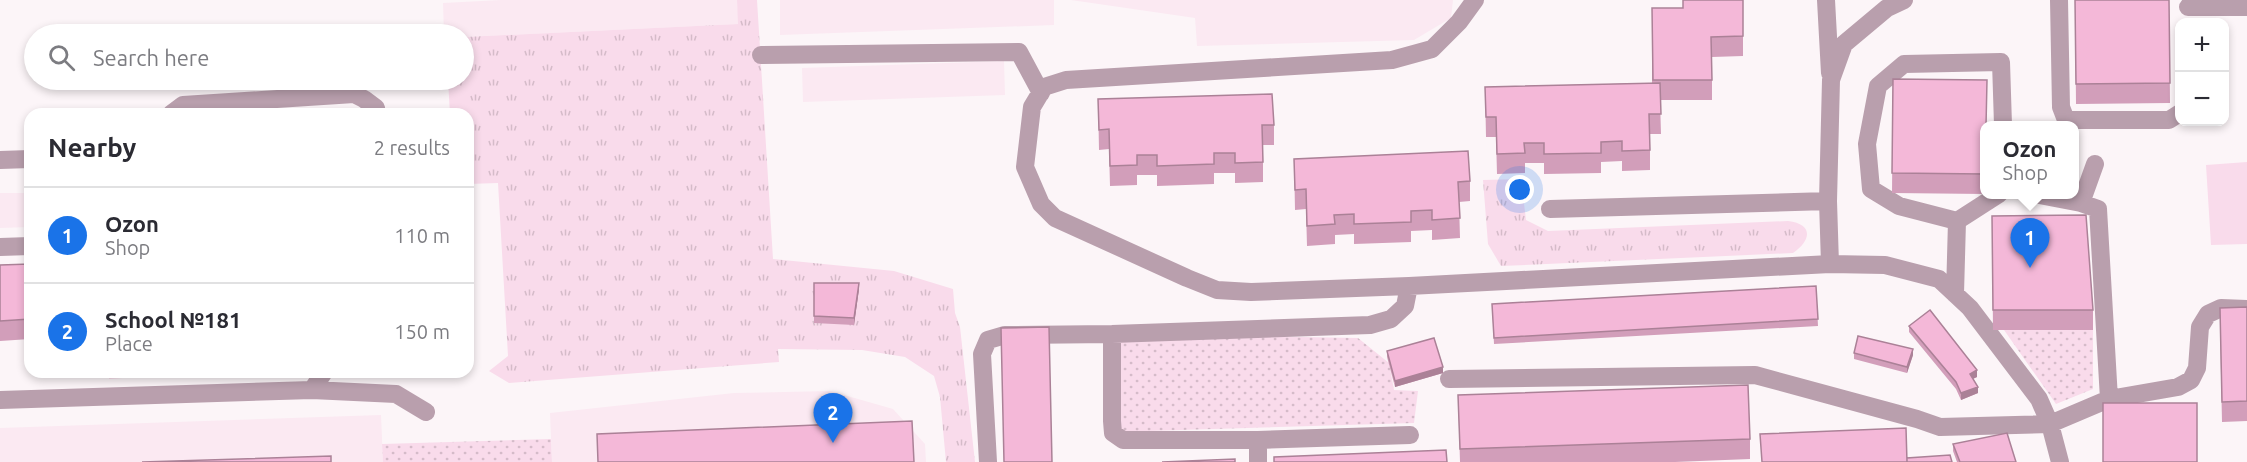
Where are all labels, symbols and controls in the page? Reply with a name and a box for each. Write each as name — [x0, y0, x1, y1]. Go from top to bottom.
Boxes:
map controls — [2175, 18, 2229, 126]
button: + — [2175, 18, 2229, 72]
search box — [24, 24, 474, 90]
icon: search — [45, 41, 78, 74]
text: Search here — [93, 45, 209, 70]
button: − — [2175, 72, 2229, 126]
popup — [1980, 121, 2079, 199]
text: Nearby — [48, 133, 136, 162]
text: 2 results — [374, 136, 450, 159]
text: Ozon — [2003, 136, 2056, 161]
text: Shop — [2003, 161, 2048, 184]
your location — [1505, 175, 1534, 204]
text: Ozon — [105, 211, 159, 236]
pin: 1 — [2010, 218, 2050, 268]
text: 1 — [62, 224, 73, 247]
text: 110 m — [394, 224, 450, 247]
text: Shop — [105, 236, 150, 259]
text: School №181 — [105, 307, 241, 332]
text: 2 — [62, 320, 73, 343]
text: 150 m — [394, 320, 450, 343]
text: Place — [105, 332, 153, 355]
pin: 2 — [814, 394, 852, 443]

